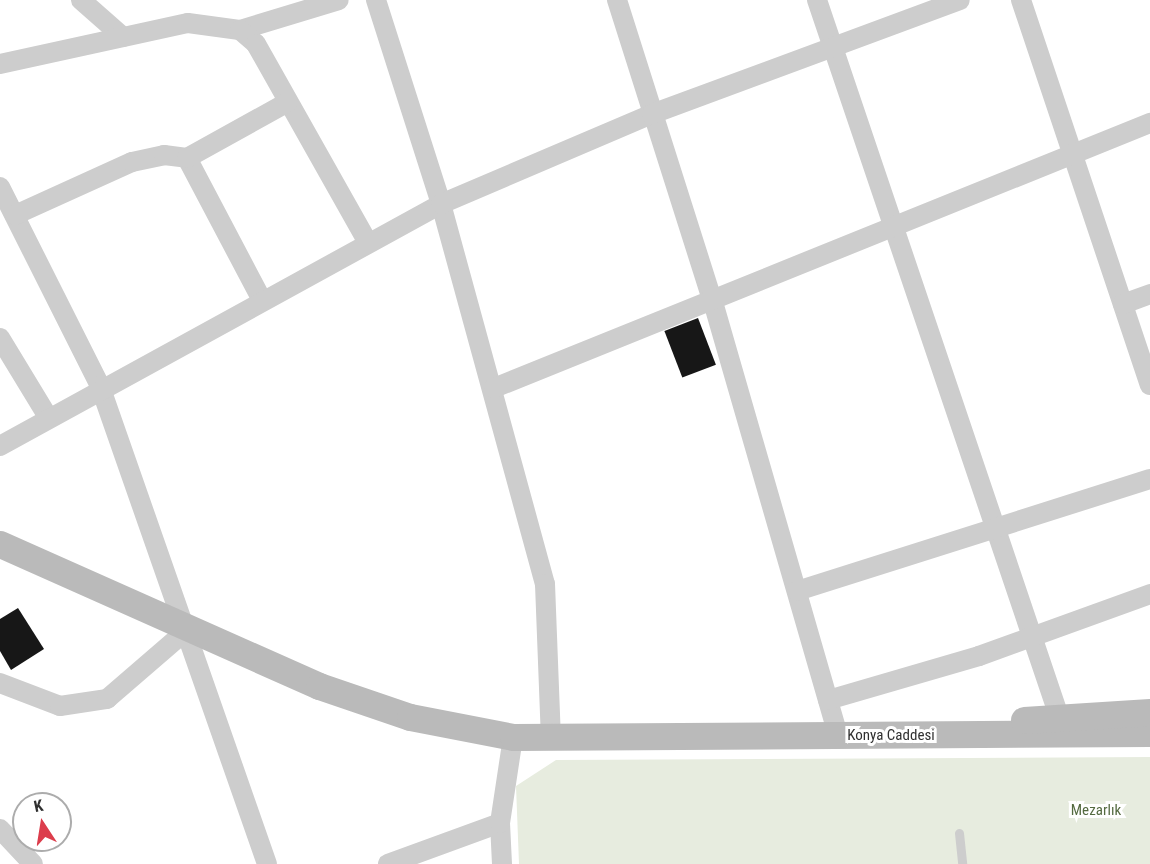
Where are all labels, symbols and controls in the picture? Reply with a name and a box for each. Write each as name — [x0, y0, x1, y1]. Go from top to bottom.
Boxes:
street label: Konya Caddesi — [847, 727, 935, 745]
north arrow — [12, 792, 72, 852]
text: K — [32, 796, 45, 816]
park label: Mezarlık — [1071, 802, 1121, 820]

